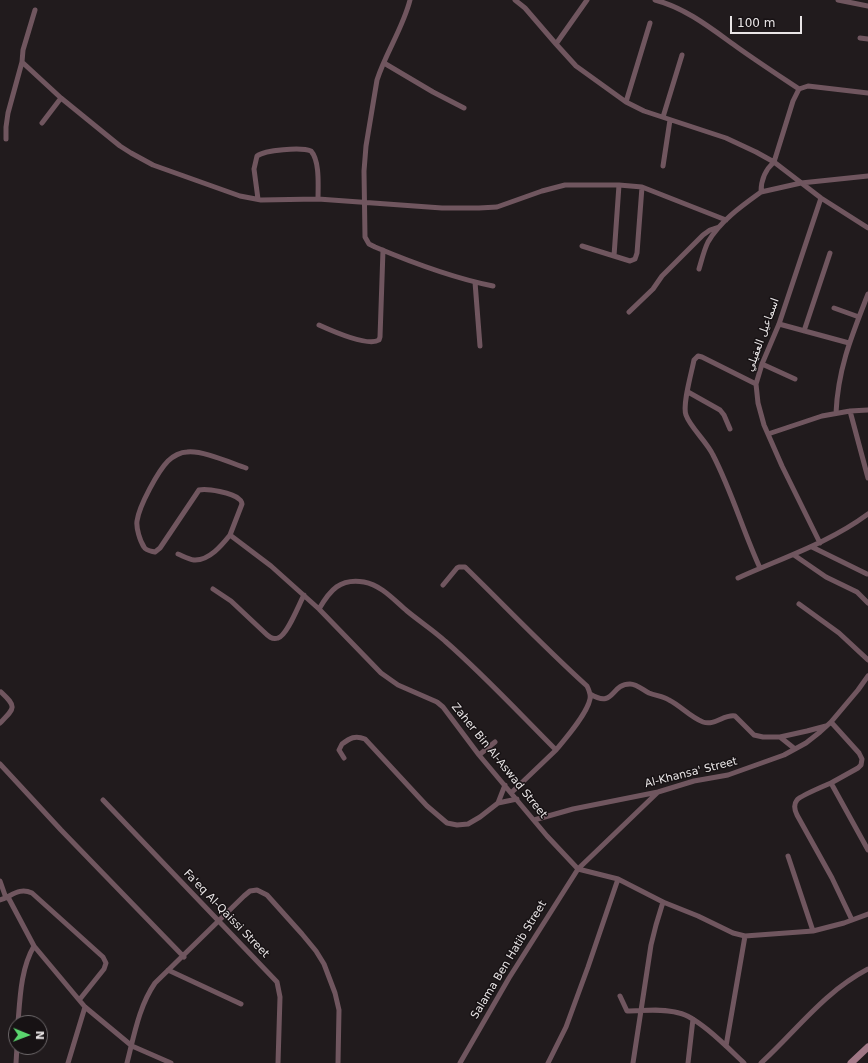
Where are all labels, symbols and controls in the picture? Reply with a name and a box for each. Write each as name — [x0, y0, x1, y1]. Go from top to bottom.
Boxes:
scale bar — [732, 8, 804, 34]
text: 100 m — [737, 16, 775, 30]
street label: اسماعيل العقيلي — [744, 297, 782, 373]
street label: Zaher Bin Al-Aswad Street — [448, 701, 550, 821]
street label: Al-Khansa' Street — [643, 755, 739, 791]
street label: Fa'eq Al-Qaissi Street — [181, 867, 271, 961]
street label: Salama Ben Hatib Street — [468, 899, 550, 1021]
north arrow — [8, 1015, 48, 1055]
text: N — [33, 1030, 46, 1040]

